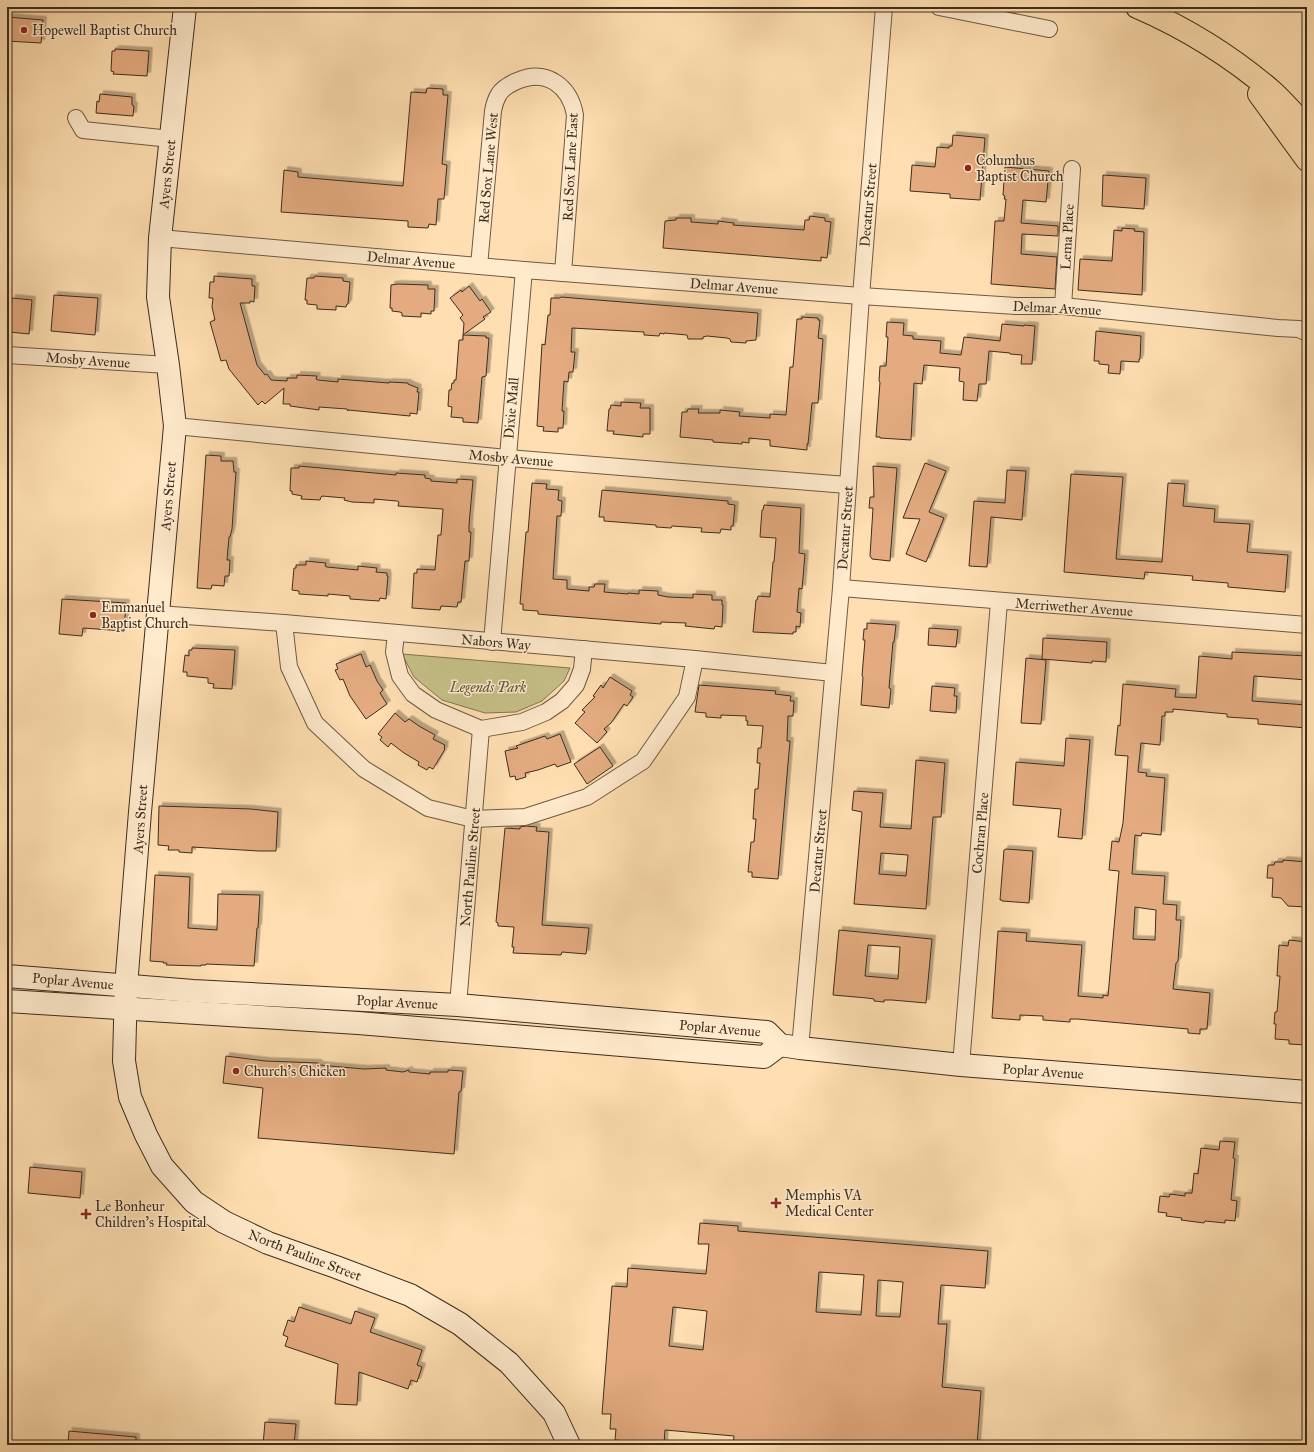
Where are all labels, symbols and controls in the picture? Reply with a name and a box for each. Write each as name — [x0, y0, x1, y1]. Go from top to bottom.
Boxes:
place label: Hopewell Baptist Church — [32, 22, 177, 39]
marker: Hopewell Baptist Church — [19, 25, 29, 35]
street label: Red Sox Lane West — [475, 112, 502, 224]
street label: Red Sox Lane East — [559, 112, 582, 222]
street label: Ayers Street — [155, 139, 180, 210]
place label: Columbus Baptist Church — [976, 152, 1064, 185]
street label: Decatur Street — [856, 162, 881, 248]
marker: Columbus Baptist Church — [963, 163, 973, 173]
street label: Lema Place — [1057, 203, 1078, 271]
street label: Delmar Avenue — [366, 248, 456, 273]
street label: Delmar Avenue — [689, 275, 779, 298]
street label: Delmar Avenue — [1012, 298, 1102, 319]
street label: Mosby Avenue — [45, 349, 131, 372]
street label: Dixie Mall — [500, 376, 523, 440]
street label: Mosby Avenue — [468, 446, 554, 471]
street label: Ayers Street — [157, 461, 180, 532]
street label: Decatur Street — [834, 485, 857, 571]
street label: Merriwether Avenue — [1014, 595, 1134, 620]
place label: Emmanuel Baptist Church — [101, 599, 189, 632]
marker: Emmanuel Baptist Church — [88, 610, 98, 620]
street label: Nabors Way — [461, 631, 532, 654]
park label: Legends Park — [449, 679, 527, 696]
street label: Ayers Street — [130, 784, 151, 855]
street label: Cochran Place — [968, 791, 993, 874]
street label: North Pauline Street — [457, 807, 484, 927]
street label: Decatur Street — [806, 808, 831, 894]
street label: Poplar Avenue — [31, 969, 115, 994]
street label: Poplar Avenue — [356, 992, 438, 1013]
street label: Poplar Avenue — [678, 1016, 762, 1041]
street label: Poplar Avenue — [1002, 1060, 1085, 1083]
place label: Church's Chicken — [244, 1063, 346, 1080]
marker: Church's Chicken — [231, 1066, 241, 1076]
place label: Memphis VA Medical Center — [785, 1187, 874, 1220]
marker: Memphis VA Medical Center — [770, 1197, 782, 1209]
place label: Le Bonheur Children's Hospital — [95, 1198, 207, 1231]
marker: Le Bonheur Children's Hospital — [80, 1208, 92, 1220]
street label: North Pauline Street — [246, 1226, 364, 1285]

